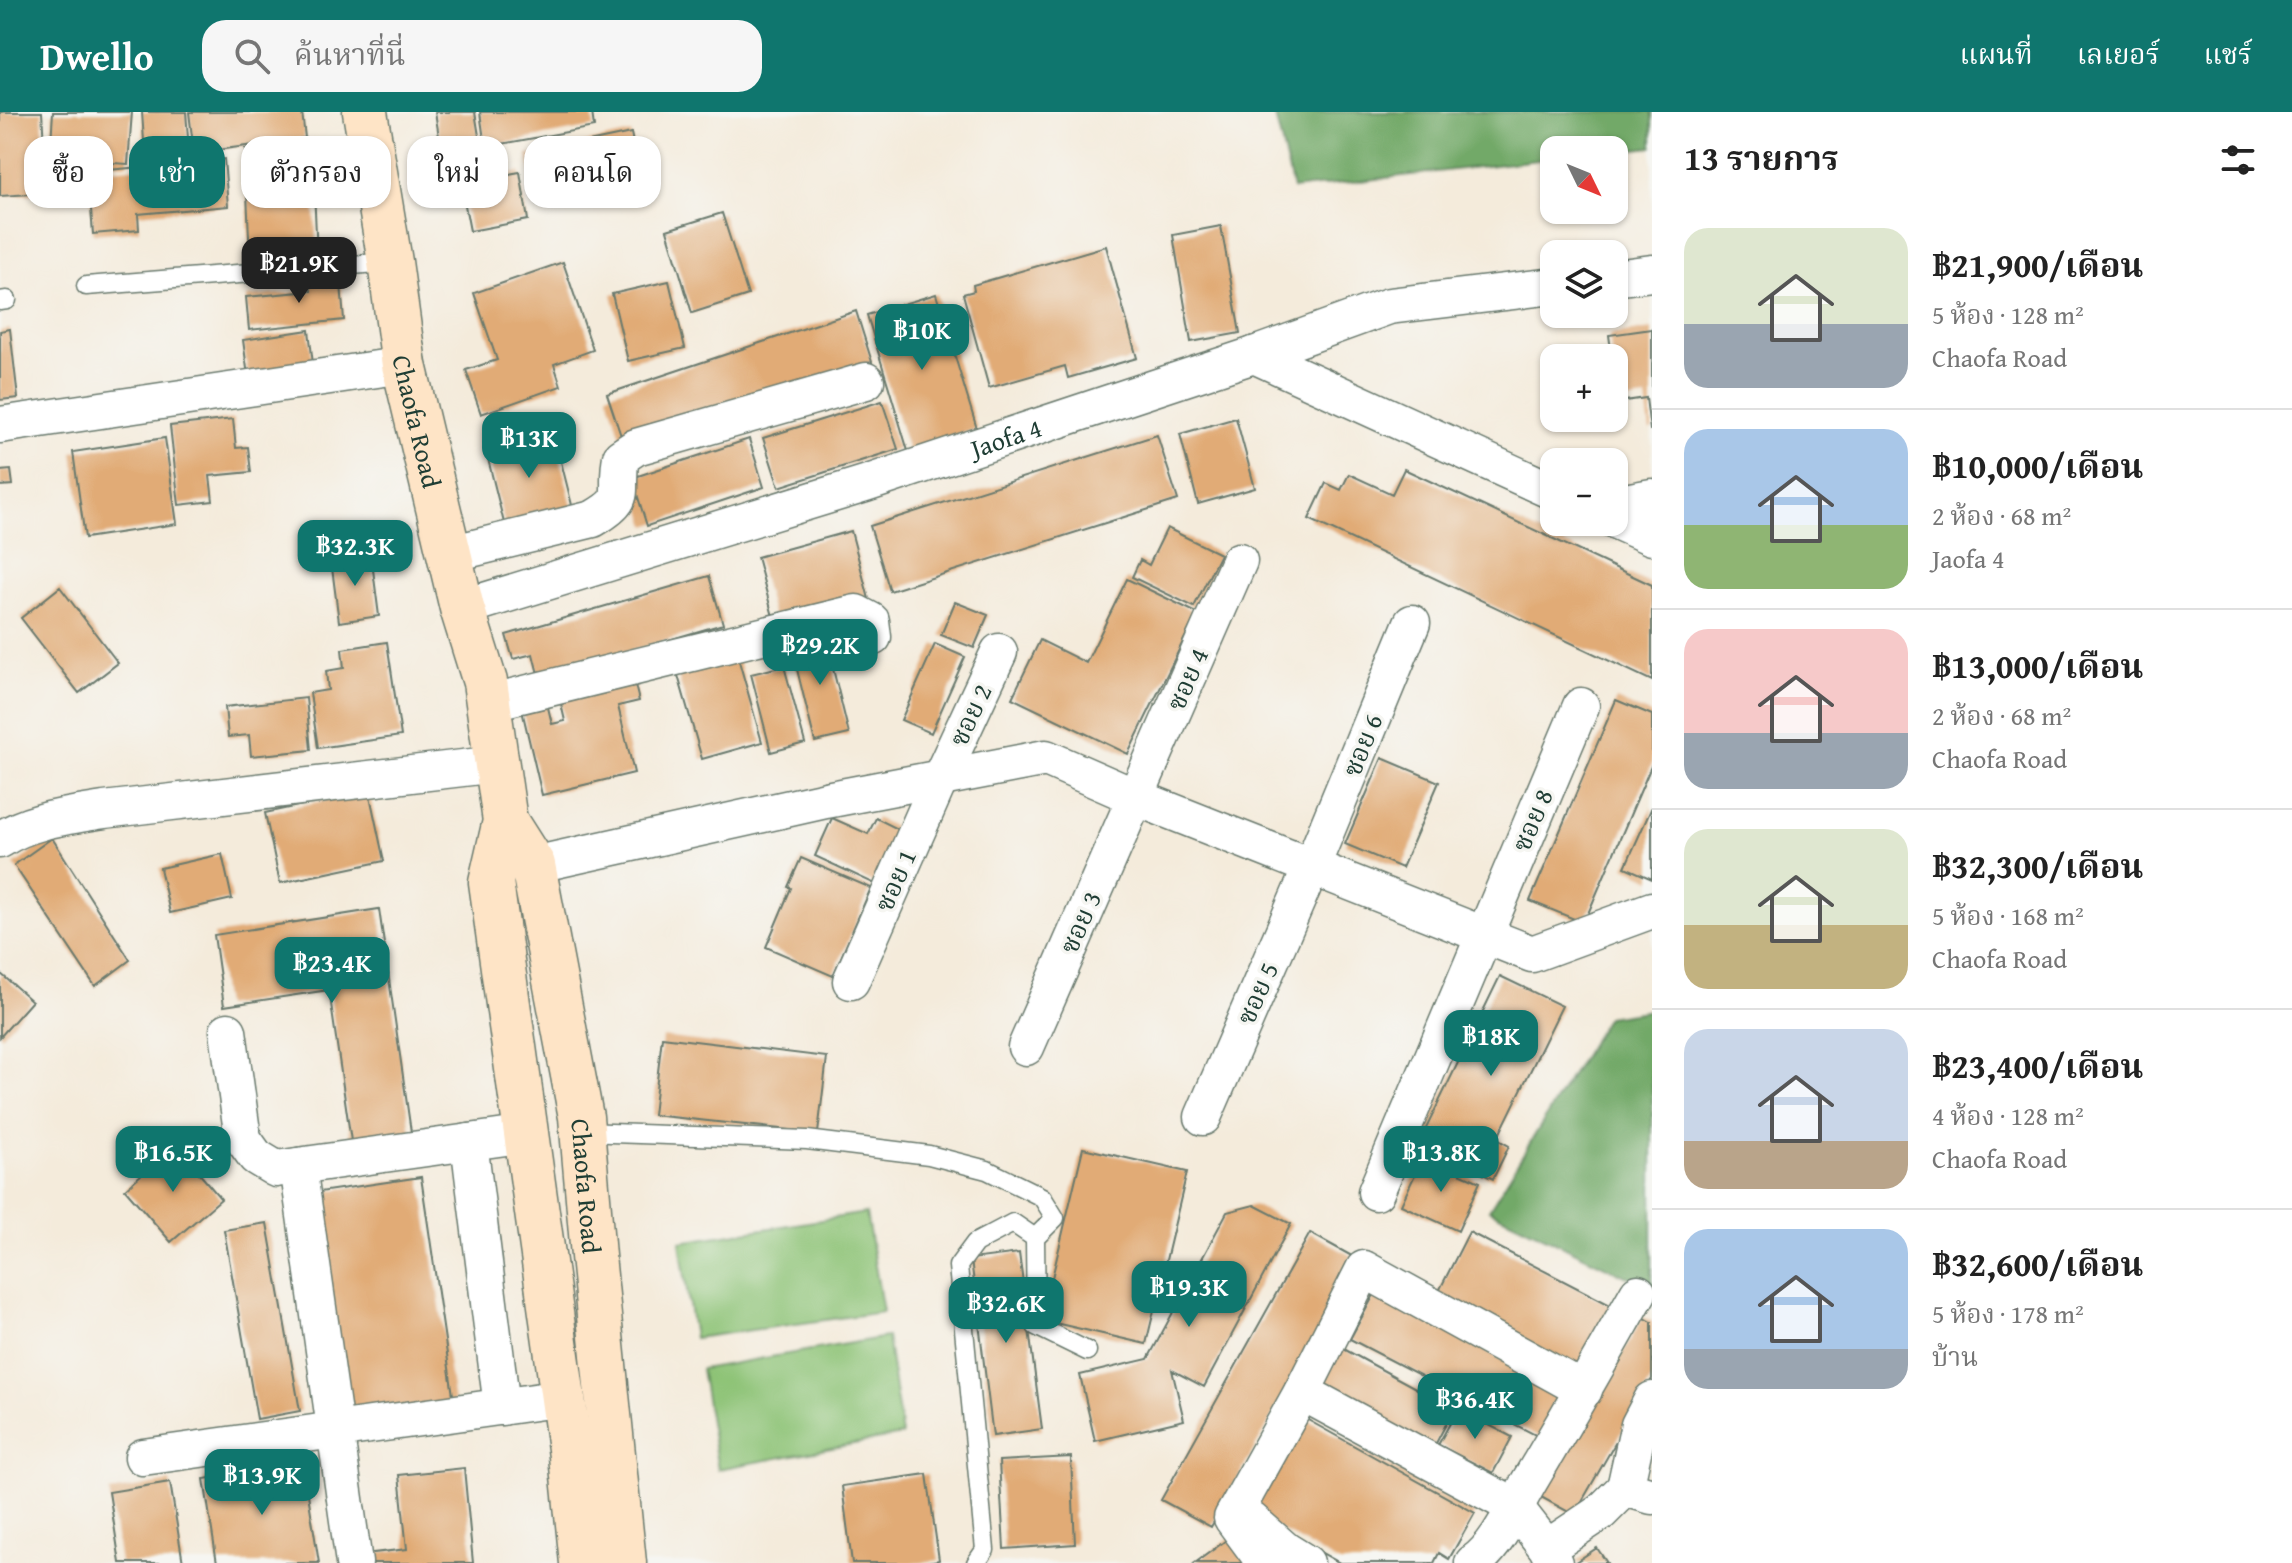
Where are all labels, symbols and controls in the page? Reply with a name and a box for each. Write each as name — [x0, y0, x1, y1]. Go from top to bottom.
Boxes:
search box — [202, 20, 762, 92]
text: Dwello — [40, 28, 154, 84]
text: ค้นหาที่นี่ — [294, 32, 406, 76]
text: แผนที่ — [1959, 33, 2033, 74]
text: เลเยอร์ — [2077, 33, 2160, 74]
text: แชร์ — [2204, 33, 2252, 74]
icon: search — [230, 34, 274, 78]
text: 13 รายการ — [1684, 133, 1839, 182]
chip: ซื้อ — [24, 136, 113, 208]
chip: เช่า — [129, 136, 225, 208]
chip: ตัวกรอง — [241, 136, 391, 208]
chip: ใหม่ — [407, 136, 508, 208]
chip: คอนโด — [524, 136, 661, 208]
north arrow — [1540, 136, 1628, 224]
map controls — [1540, 136, 1628, 536]
icon: filters — [2216, 138, 2260, 182]
pin: ฿21.9K — [234, 237, 364, 305]
button: layers — [1540, 240, 1628, 328]
text: ฿21,900/เดือน — [1932, 240, 2143, 289]
text: ฿21.9K — [260, 243, 338, 282]
icon: home — [1748, 260, 1844, 356]
text: 5 ห้อง · 128 m² — [1932, 295, 2084, 334]
pin: ฿10K — [875, 304, 969, 372]
text: ฿10K — [893, 310, 951, 349]
text: Chaofa Road — [1932, 338, 2067, 377]
button: + — [1540, 344, 1628, 432]
street label: Chaofa Road — [383, 353, 452, 492]
street label: Jaofa 4 — [962, 407, 1046, 468]
pin: ฿13K — [482, 412, 576, 480]
text: ฿13K — [500, 418, 558, 457]
text: ฿10,000/เดือน — [1932, 441, 2143, 490]
button: − — [1540, 448, 1628, 536]
icon: home — [1748, 461, 1844, 557]
text: 2 ห้อง · 68 m² — [1932, 496, 2071, 535]
pin: ฿32.3K — [290, 520, 420, 588]
text: ฿32.3K — [316, 526, 394, 565]
text: Jaofa 4 — [1932, 539, 2005, 578]
pin: ฿29.2K — [755, 619, 885, 687]
text: ฿29.2K — [781, 625, 859, 664]
text: ฿13,000/เดือน — [1932, 641, 2143, 690]
street label: ซอย 4 — [1156, 642, 1218, 716]
icon: home — [1748, 661, 1844, 757]
street label: ซอย 2 — [939, 677, 1001, 753]
text: 2 ห้อง · 68 m² — [1932, 696, 2071, 735]
street label: ซอย 6 — [1332, 708, 1392, 782]
text: Chaofa Road — [1932, 739, 2067, 778]
street label: ซอย 8 — [1501, 783, 1563, 857]
text: ฿32,300/เดือน — [1932, 841, 2143, 890]
street label: ซอย 1 — [864, 843, 926, 917]
icon: home — [1748, 861, 1844, 957]
street label: ซอย 3 — [1049, 885, 1111, 959]
text: 5 ห้อง · 168 m² — [1932, 896, 2084, 935]
pin: ฿23.4K — [267, 937, 397, 1005]
text: Chaofa Road — [1932, 939, 2067, 978]
text: ฿23.4K — [293, 943, 371, 982]
street label: ซอย 5 — [1226, 956, 1288, 1030]
pin: ฿18K — [1444, 1010, 1538, 1078]
text: ฿18K — [1462, 1016, 1520, 1055]
text: ฿23,400/เดือน — [1932, 1041, 2143, 1090]
icon: home — [1748, 1061, 1844, 1157]
text: 4 ห้อง · 128 m² — [1932, 1096, 2084, 1135]
street label: Chaofa Road — [562, 1117, 612, 1255]
pin: ฿16.5K — [108, 1126, 238, 1194]
pin: ฿13.8K — [1376, 1126, 1506, 1194]
text: ฿16.5K — [134, 1132, 212, 1171]
text: ฿13.8K — [1402, 1132, 1480, 1171]
text: Chaofa Road — [1932, 1139, 2067, 1178]
text: ฿32,600/เดือน — [1932, 1239, 2143, 1288]
pin: ฿19.3K — [1124, 1261, 1254, 1329]
icon: home — [1748, 1261, 1844, 1357]
text: ฿19.3K — [1150, 1267, 1228, 1306]
pin: ฿32.6K — [941, 1277, 1071, 1345]
text: ฿32.6K — [967, 1283, 1045, 1322]
text: 5 ห้อง · 178 m² — [1932, 1294, 2084, 1333]
text: บ้าน — [1932, 1337, 1978, 1376]
pin: ฿36.4K — [1410, 1373, 1540, 1441]
text: ฿36.4K — [1436, 1379, 1514, 1418]
pin: ฿13.9K — [197, 1449, 327, 1517]
text: ฿13.9K — [223, 1455, 301, 1494]

